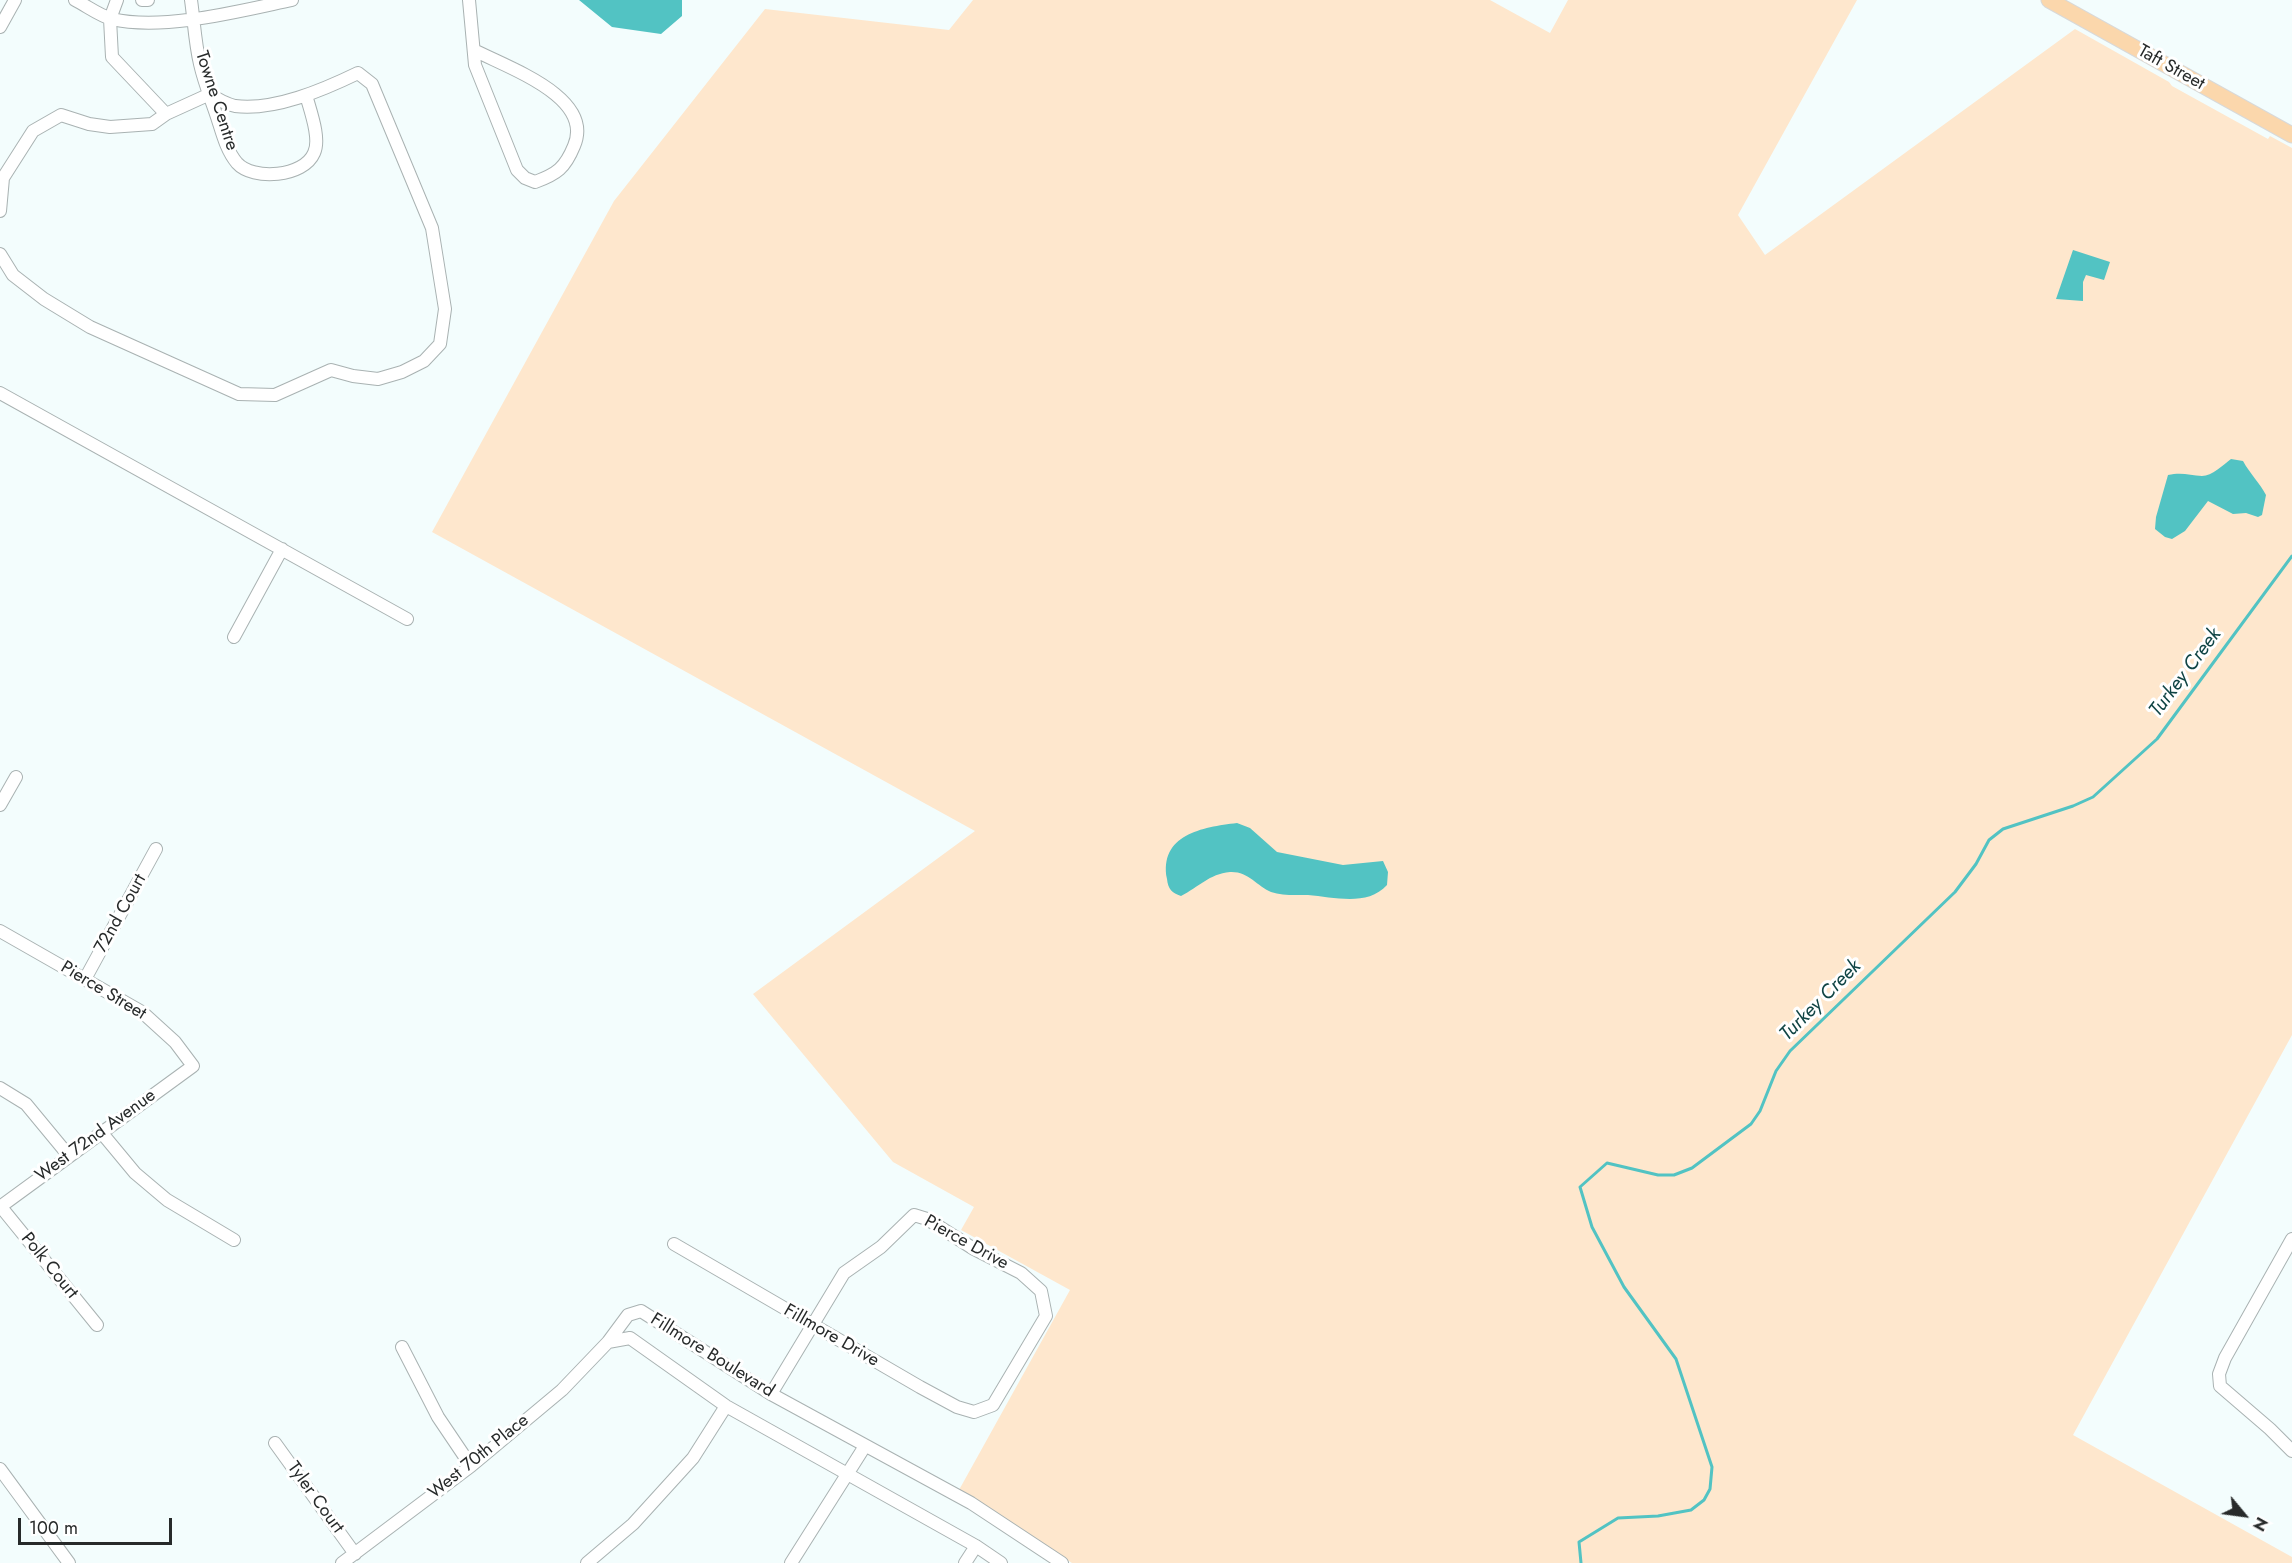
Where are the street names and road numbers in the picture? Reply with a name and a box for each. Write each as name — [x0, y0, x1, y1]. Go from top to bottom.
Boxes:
street label: Taft Street — [2134, 41, 2208, 95]
street label: Towne Centre — [190, 49, 242, 153]
street label: 72nd Court — [90, 871, 152, 957]
street label: Pierce Street — [56, 957, 150, 1025]
street label: West 72nd Avenue — [32, 1085, 160, 1187]
street label: Pierce Drive — [920, 1211, 1012, 1275]
street label: Polk Court — [16, 1229, 82, 1303]
street label: Fillmore Drive — [780, 1300, 882, 1372]
street label: Fillmore Boulevard — [646, 1309, 778, 1403]
street label: West 70th Place — [425, 1410, 533, 1504]
street label: Tyler Court — [282, 1458, 348, 1538]

